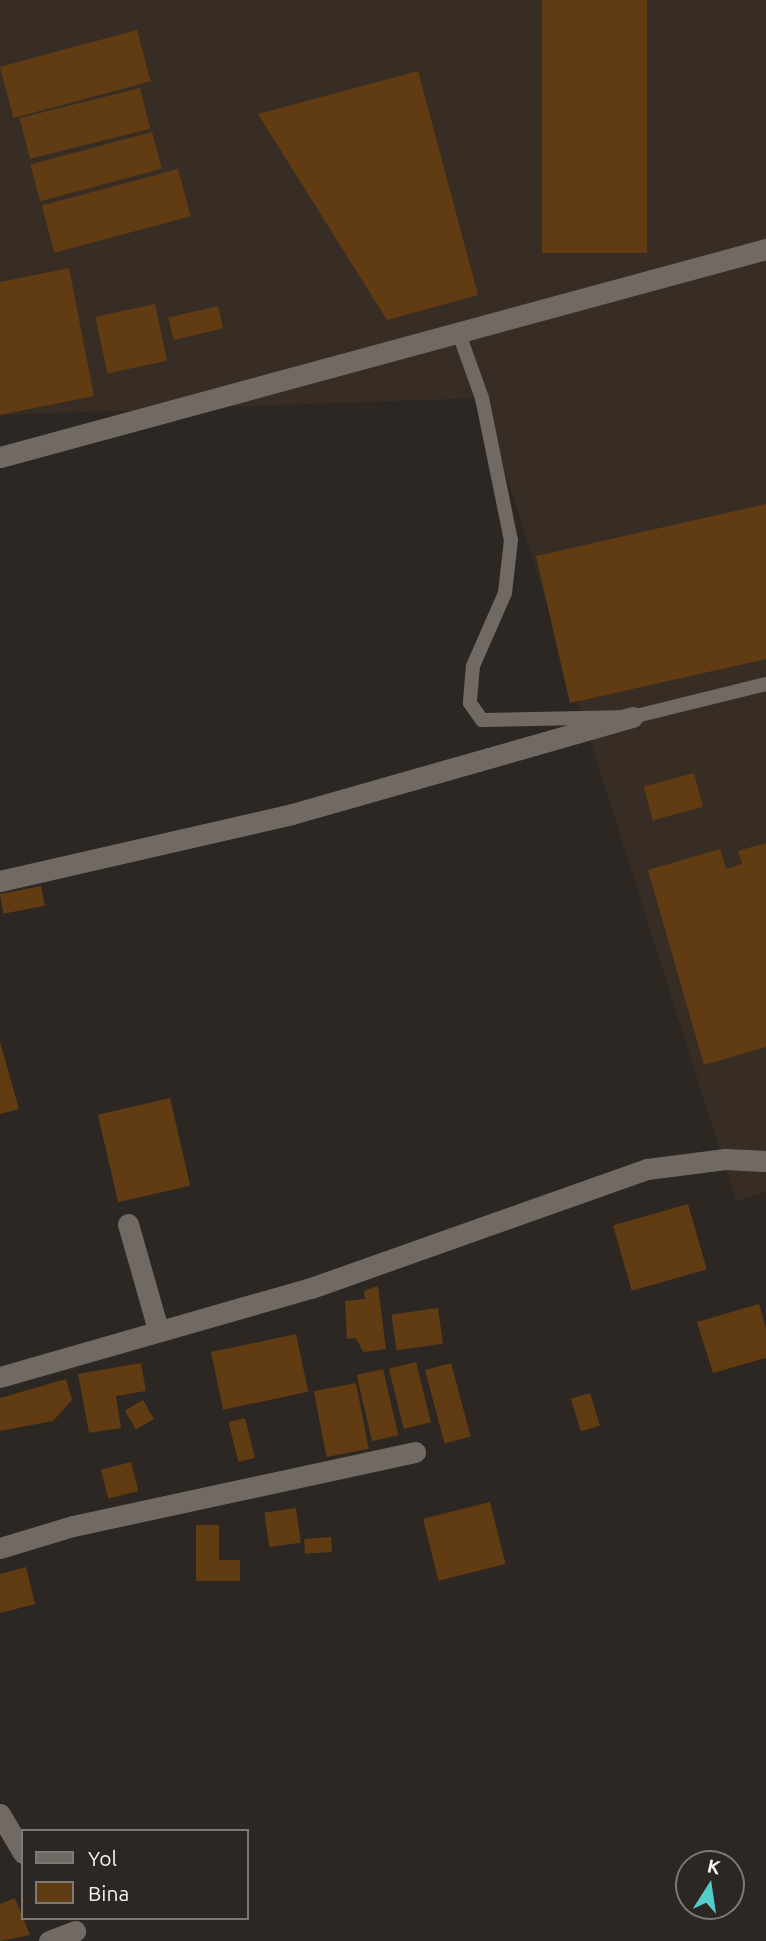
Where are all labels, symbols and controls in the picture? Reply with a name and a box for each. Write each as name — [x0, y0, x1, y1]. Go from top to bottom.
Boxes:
legend — [21, 1829, 248, 1920]
text: Yol — [88, 1846, 117, 1870]
north arrow — [675, 1850, 745, 1920]
text: K — [705, 1854, 722, 1878]
text: Bina — [88, 1881, 129, 1905]

